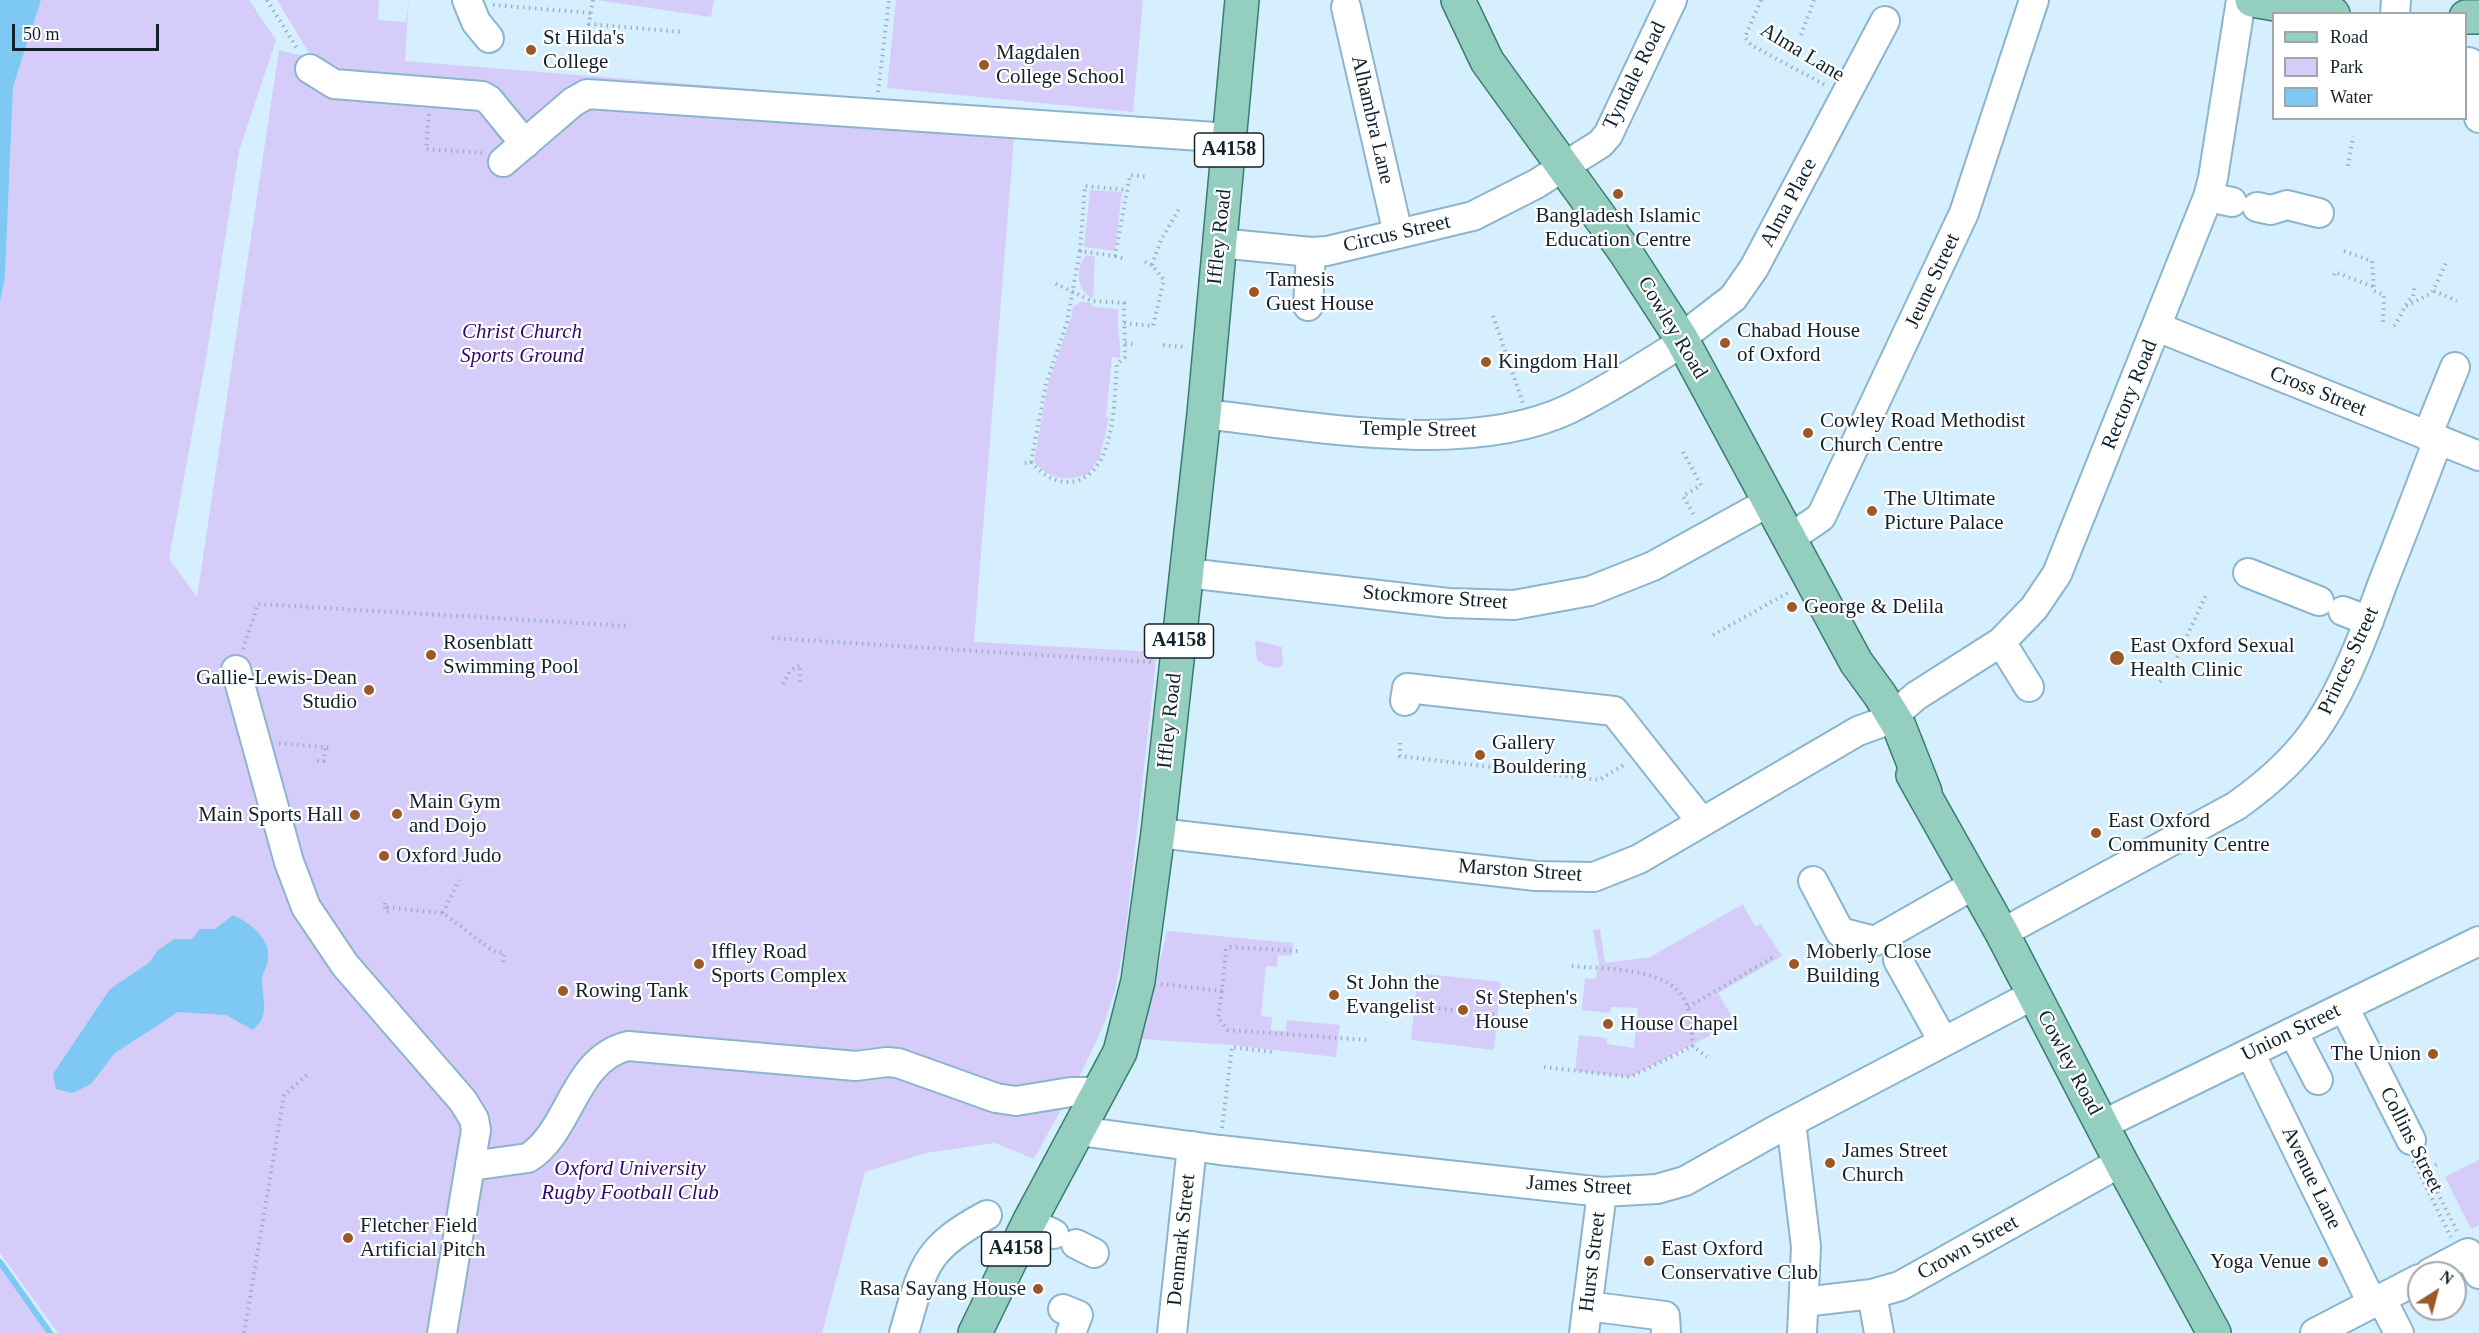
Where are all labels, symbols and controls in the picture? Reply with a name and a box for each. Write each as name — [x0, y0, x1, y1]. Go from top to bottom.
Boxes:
scale bar — [15, 12, 162, 50]
legend — [2272, 12, 2467, 120]
street label: Tyndale Road — [1598, 18, 1672, 134]
street label: Alma Lane — [1755, 18, 1849, 88]
text: 50 m — [23, 24, 60, 44]
place label: St Hilda's College — [543, 25, 624, 75]
text: Road — [2330, 27, 2368, 47]
place label: Magdalen College School — [996, 40, 1125, 90]
marker: St Hilda's College — [524, 43, 538, 57]
street label: Alhambra Lane — [1345, 53, 1399, 187]
text: Park — [2330, 57, 2363, 77]
marker: Magdalen College School — [977, 58, 991, 72]
text: Water — [2330, 87, 2373, 107]
road number: A4158 — [1194, 133, 1264, 167]
street label: Alma Place — [1755, 154, 1823, 252]
marker: Bangladesh Islamic Education Centre — [1611, 187, 1625, 201]
street label: Iffley Road — [1202, 188, 1238, 286]
place label: Bangladesh Islamic Education Centre — [1535, 203, 1701, 253]
street label: Circus Street — [1341, 209, 1453, 259]
street label: Jeune Street — [1900, 229, 1966, 333]
place label: Tamesis Guest House — [1266, 267, 1374, 317]
street label: Cowley Road — [1632, 272, 1712, 384]
marker: Tamesis Guest House — [1247, 285, 1261, 299]
place label: Chabad House of Oxford — [1737, 318, 1860, 368]
park label: Christ Church Sports Ground — [460, 319, 584, 369]
marker: Chabad House of Oxford — [1718, 336, 1732, 350]
street label: Rectory Road — [2097, 336, 2163, 454]
place label: Kingdom Hall — [1498, 349, 1619, 375]
marker: Kingdom Hall — [1479, 355, 1493, 369]
street label: Cross Street — [2266, 361, 2370, 423]
place label: Cowley Road Methodist Church Centre — [1820, 408, 2025, 458]
street label: Temple Street — [1359, 416, 1477, 444]
marker: Cowley Road Methodist Church Centre — [1801, 426, 1815, 440]
place label: The Ultimate Picture Palace — [1884, 486, 2004, 536]
marker: The Ultimate Picture Palace — [1865, 504, 1879, 518]
street label: Stockmore Street — [1362, 580, 1508, 616]
place label: George & Delila — [1804, 594, 1944, 620]
marker: George & Delila — [1785, 600, 1799, 614]
street label: Princes Street — [2313, 603, 2385, 719]
road number: A4158 — [1144, 624, 1214, 658]
place label: Rosenblatt Swimming Pool — [443, 630, 579, 680]
place label: East Oxford Sexual Health Clinic — [2130, 633, 2294, 683]
marker: Rosenblatt Swimming Pool — [424, 648, 438, 662]
marker: East Oxford Sexual Health Clinic — [2108, 649, 2126, 667]
place label: Gallie-Lewis-Dean Studio — [196, 665, 357, 715]
street label: Iffley Road — [1152, 672, 1188, 770]
marker: Gallie-Lewis-Dean Studio — [362, 683, 376, 697]
place label: Gallery Bouldering — [1492, 730, 1586, 780]
marker: Gallery Bouldering — [1473, 748, 1487, 762]
place label: Main Gym and Dojo — [409, 789, 501, 839]
place label: Main Sports Hall — [198, 802, 343, 828]
marker: Main Gym and Dojo — [390, 807, 404, 821]
marker: Main Sports Hall — [348, 808, 362, 822]
place label: East Oxford Community Centre — [2108, 808, 2270, 858]
marker: East Oxford Community Centre — [2089, 826, 2103, 840]
place label: Oxford Judo — [396, 843, 502, 869]
marker: Oxford Judo — [377, 849, 391, 863]
street label: Marston Street — [1457, 854, 1583, 888]
place label: Iffley Road Sports Complex — [711, 939, 847, 989]
place label: Moberly Close Building — [1806, 939, 1931, 989]
marker: Iffley Road Sports Complex — [692, 957, 706, 971]
marker: Moberly Close Building — [1787, 957, 1801, 971]
place label: St John the Evangelist — [1346, 970, 1439, 1020]
place label: Rowing Tank — [575, 978, 688, 1004]
marker: Rowing Tank — [556, 984, 570, 998]
place label: St Stephen's House — [1475, 985, 1577, 1035]
marker: St John the Evangelist — [1327, 988, 1341, 1002]
street label: Union Street — [2238, 998, 2344, 1068]
marker: St Stephen's House — [1456, 1003, 1470, 1017]
street label: Cowley Road — [2031, 1006, 2107, 1120]
place label: House Chapel — [1620, 1011, 1738, 1037]
marker: House Chapel — [1601, 1017, 1615, 1031]
place label: The Union — [2331, 1041, 2421, 1067]
marker: The Union — [2426, 1047, 2440, 1061]
street label: Collins Street — [2374, 1083, 2448, 1197]
street label: Avenue Lane — [2275, 1123, 2347, 1233]
place label: James Street Church — [1842, 1138, 1948, 1188]
park label: Oxford University Rugby Football Club — [541, 1156, 719, 1206]
marker: James Street Church — [1823, 1156, 1837, 1170]
street label: James Street — [1526, 1171, 1632, 1201]
street label: Denmark Street — [1163, 1173, 1201, 1307]
street label: Hurst Street — [1574, 1210, 1612, 1314]
street label: Crown Street — [1913, 1210, 2023, 1286]
place label: Fletcher Field Artificial Pitch — [360, 1213, 485, 1263]
marker: Fletcher Field Artificial Pitch — [341, 1231, 355, 1245]
road number: A4158 — [982, 1232, 1050, 1266]
place label: East Oxford Conservative Club — [1661, 1236, 1818, 1286]
place label: Yoga Venue — [2210, 1249, 2311, 1275]
marker: East Oxford Conservative Club — [1642, 1254, 1656, 1268]
marker: Yoga Venue — [2316, 1255, 2330, 1269]
north arrow — [2407, 1261, 2467, 1321]
text: N — [2437, 1267, 2456, 1288]
place label: Rasa Sayang House — [859, 1276, 1026, 1302]
marker: Rasa Sayang House — [1031, 1282, 1045, 1296]

